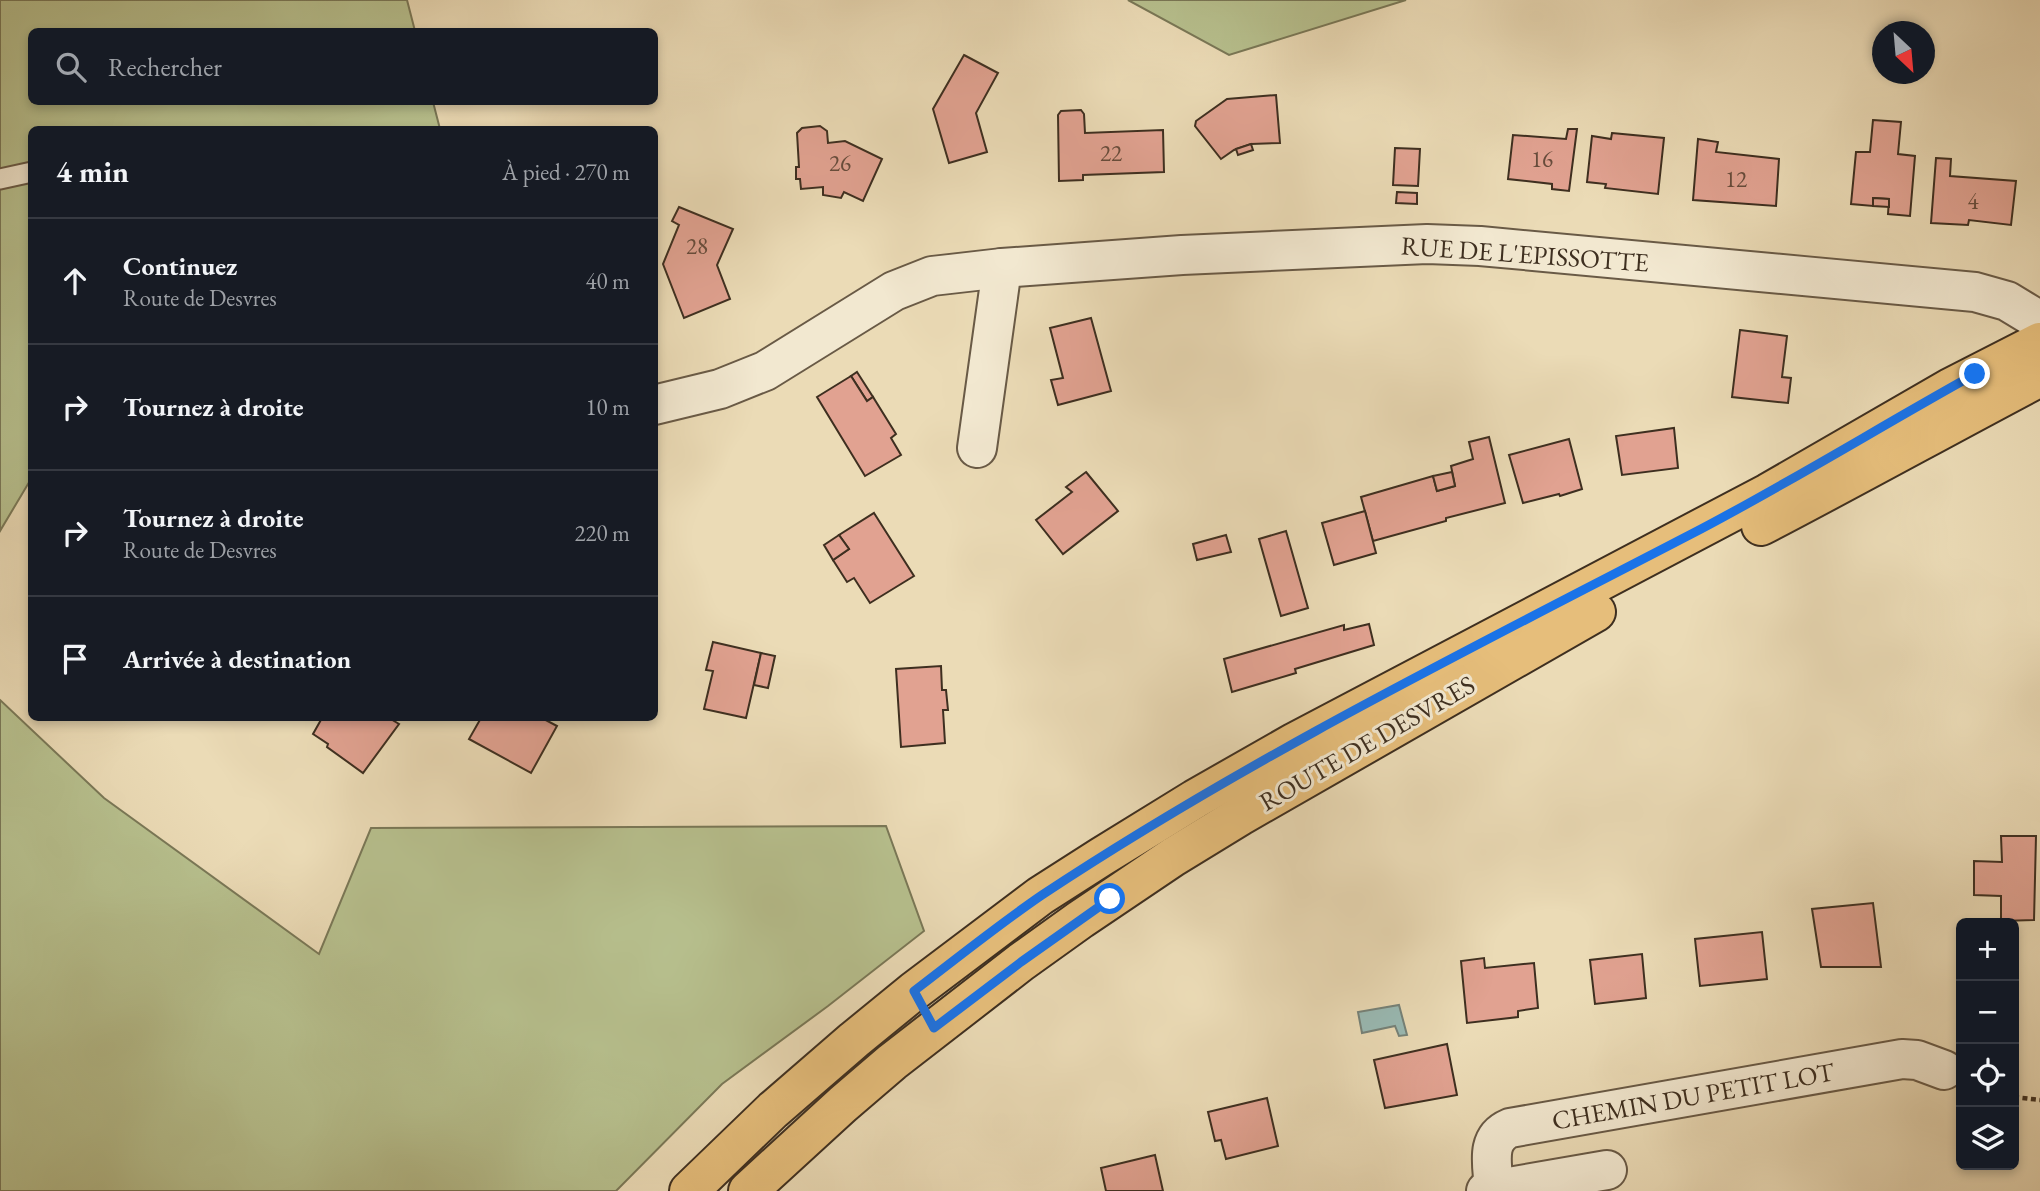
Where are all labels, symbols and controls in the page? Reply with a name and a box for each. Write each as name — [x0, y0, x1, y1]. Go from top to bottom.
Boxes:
north arrow — [1872, 21, 1935, 84]
search box — [28, 28, 658, 105]
icon: search — [52, 48, 90, 86]
text: Rechercher — [108, 50, 222, 84]
house number: 22 — [1100, 138, 1122, 168]
house number: 16 — [1531, 144, 1553, 174]
house number: 26 — [829, 148, 851, 178]
text: 4 min — [56, 152, 129, 191]
text: À pied · 270 m — [502, 157, 630, 187]
house number: 12 — [1725, 164, 1747, 194]
house number: 4 — [1967, 186, 1979, 216]
street label: RUE DE L'EPISSOTTE — [1400, 228, 1650, 280]
house number: 28 — [686, 231, 708, 261]
text: Continuez — [123, 249, 237, 283]
icon: ahead — [56, 262, 94, 300]
text: 40 m — [585, 266, 630, 296]
text: Route de Desvres — [123, 283, 277, 313]
route end — [1959, 358, 1990, 389]
icon: right — [56, 388, 94, 426]
text: Tournez à droite — [123, 390, 304, 424]
text: 10 m — [585, 392, 630, 422]
text: Tournez à droite — [123, 501, 304, 535]
icon: right — [56, 514, 94, 552]
text: 220 m — [574, 518, 630, 548]
text: Route de Desvres — [123, 535, 277, 565]
icon: arrive — [56, 640, 94, 678]
text: Arrivée à destination — [123, 642, 351, 676]
street label: ROUTE DE DESVRES — [1253, 667, 1481, 819]
route start — [1094, 883, 1125, 914]
map controls — [1956, 918, 2019, 1170]
button: + — [1956, 918, 2019, 981]
button: − — [1956, 981, 2019, 1044]
button: locate — [1956, 1044, 2019, 1107]
street label: CHEMIN DU PETIT LOT — [1549, 1054, 1837, 1138]
button: layers — [1956, 1107, 2019, 1170]

